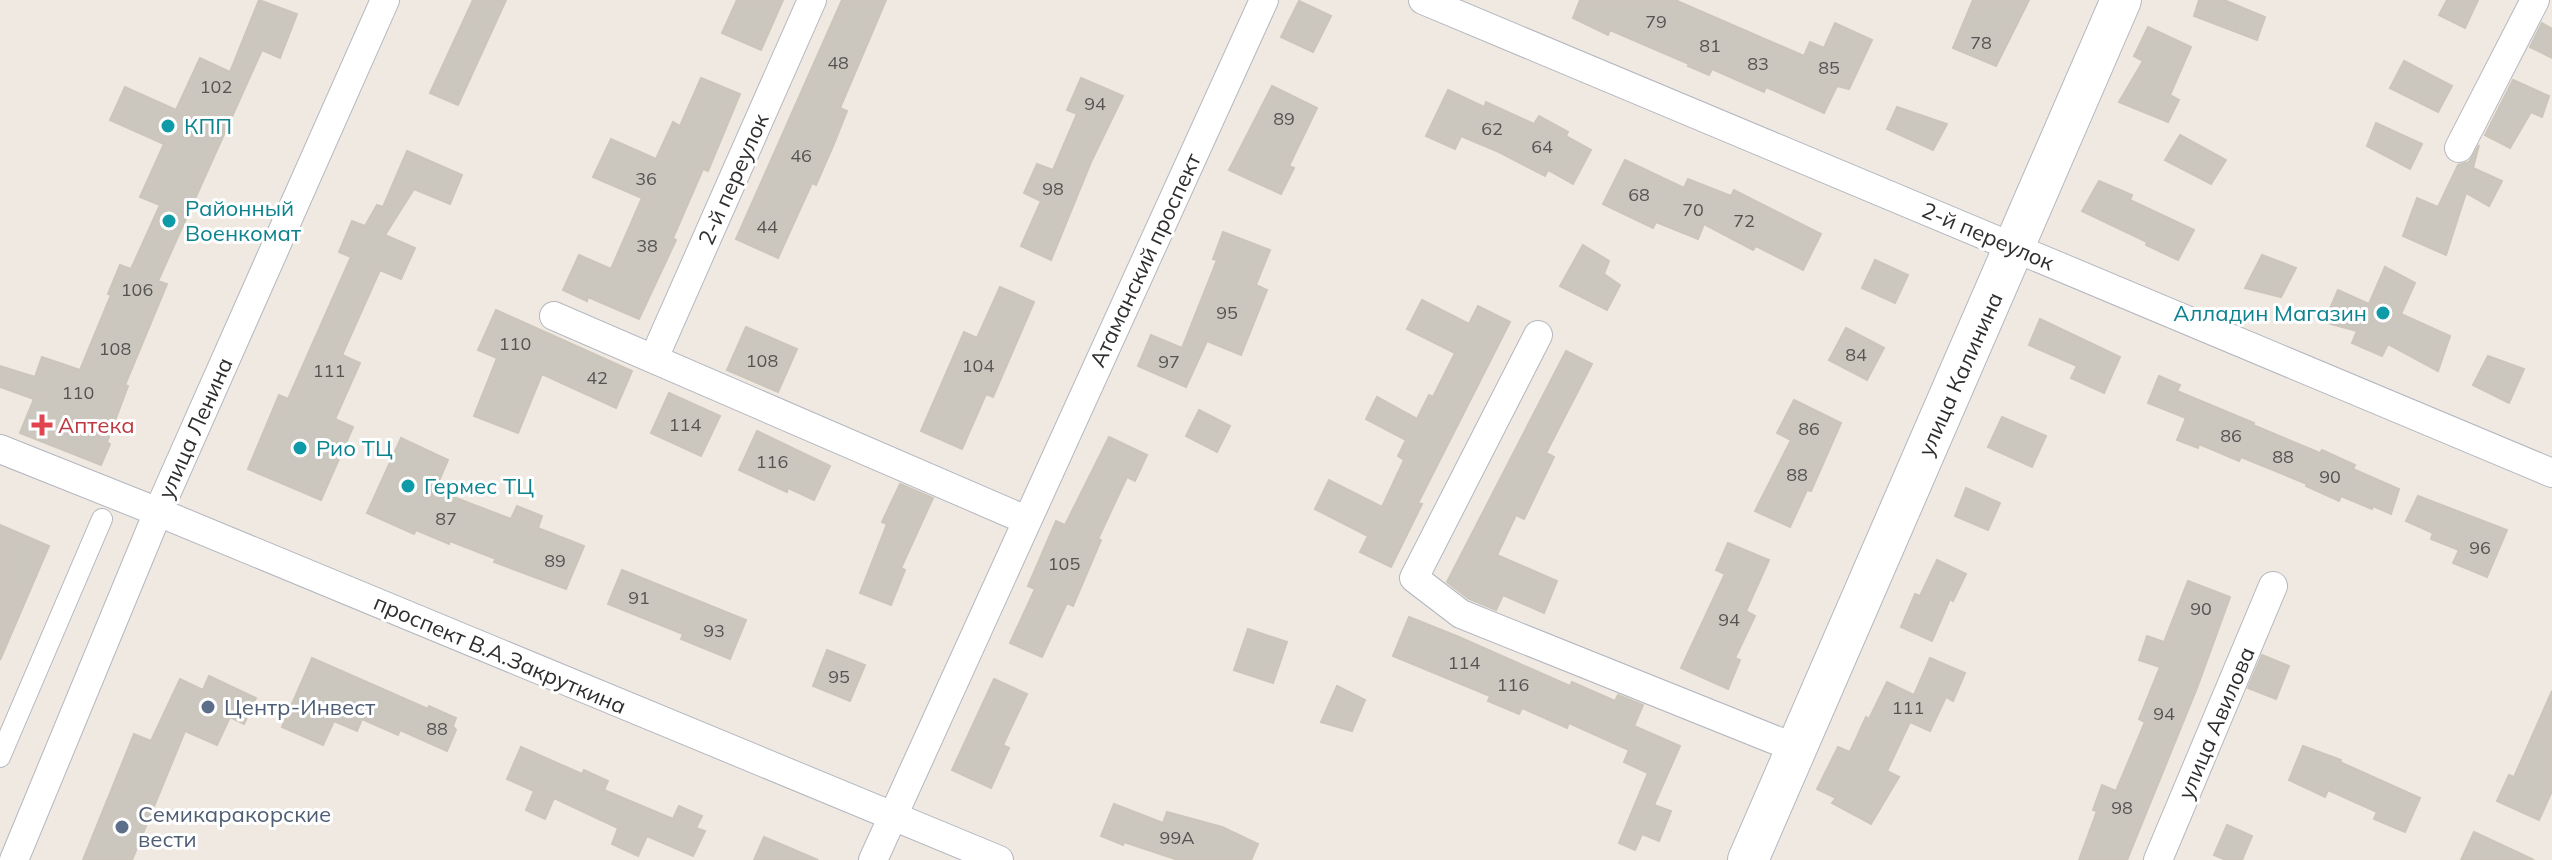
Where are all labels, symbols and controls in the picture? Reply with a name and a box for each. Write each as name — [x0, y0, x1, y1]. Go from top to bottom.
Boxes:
house number: 79 — [1645, 10, 1667, 33]
house number: 78 — [1970, 31, 1992, 54]
house number: 81 — [1699, 34, 1721, 57]
house number: 48 — [827, 51, 849, 74]
house number: 83 — [1747, 52, 1769, 75]
house number: 85 — [1818, 56, 1840, 79]
house number: 102 — [200, 75, 232, 98]
house number: 94 — [1084, 92, 1106, 115]
house number: 89 — [1273, 107, 1295, 130]
street label: 2-й переулок — [692, 109, 775, 249]
place label: КПП — [184, 112, 232, 140]
marker: КПП — [159, 117, 177, 135]
house number: 62 — [1481, 117, 1503, 140]
house number: 64 — [1531, 135, 1553, 158]
house number: 46 — [790, 144, 812, 167]
street label: Атаманский проспект — [1083, 149, 1207, 371]
house number: 36 — [635, 167, 657, 190]
house number: 98 — [1042, 177, 1064, 200]
house number: 68 — [1628, 183, 1650, 206]
place label: Районный Военкомат — [185, 194, 301, 247]
street label: 2-й переулок — [1918, 196, 2059, 276]
house number: 70 — [1682, 198, 1704, 221]
house number: 72 — [1733, 209, 1755, 232]
marker: Районный Военкомат — [160, 212, 178, 230]
house number: 44 — [756, 215, 778, 238]
house number: 38 — [636, 234, 658, 257]
house number: 106 — [121, 278, 153, 301]
street label: улица Калинина — [1911, 288, 2009, 460]
place label: Алладин Магазин — [2173, 299, 2367, 327]
house number: 95 — [1216, 301, 1238, 324]
marker: Алладин Магазин — [2374, 304, 2392, 322]
house number: 110 — [499, 332, 531, 355]
house number: 108 — [99, 337, 131, 360]
house number: 84 — [1845, 343, 1867, 366]
house number: 108 — [746, 349, 778, 372]
house number: 97 — [1158, 350, 1180, 373]
street label: улица Ленина — [151, 353, 239, 503]
house number: 104 — [962, 354, 994, 377]
house number: 111 — [313, 359, 345, 382]
house number: 42 — [586, 366, 608, 389]
house number: 110 — [62, 381, 94, 404]
place label: Аптека — [58, 411, 135, 439]
house number: 114 — [669, 413, 701, 436]
marker: Аптека — [33, 416, 51, 434]
house number: 86 — [1798, 417, 1820, 440]
house number: 86 — [2220, 424, 2242, 447]
place label: Рио ТЦ — [316, 434, 393, 462]
marker: Рио ТЦ — [291, 439, 309, 457]
house number: 88 — [2272, 445, 2294, 468]
house number: 116 — [756, 450, 788, 473]
house number: 88 — [1786, 463, 1808, 486]
house number: 90 — [2319, 465, 2341, 488]
place label: Гермес ТЦ — [424, 472, 534, 500]
marker: Гермес ТЦ — [399, 477, 417, 495]
house number: 87 — [435, 507, 457, 530]
house number: 96 — [2469, 536, 2491, 559]
house number: 89 — [544, 549, 566, 572]
house number: 105 — [1048, 552, 1080, 575]
house number: 91 — [628, 586, 650, 609]
street label: проспект В.А.Закруткина — [370, 588, 630, 720]
house number: 90 — [2190, 597, 2212, 620]
house number: 94 — [1718, 608, 1740, 631]
house number: 93 — [703, 619, 725, 642]
street label: улица Авилова — [2171, 643, 2261, 803]
house number: 114 — [1448, 651, 1480, 674]
house number: 95 — [828, 665, 850, 688]
house number: 116 — [1497, 673, 1529, 696]
place label: Центр-Инвест — [224, 693, 375, 721]
house number: 111 — [1892, 696, 1924, 719]
marker: Центр-Инвест — [199, 698, 217, 716]
house number: 94 — [2153, 702, 2175, 725]
house number: 88 — [426, 717, 448, 740]
house number: 98 — [2111, 796, 2133, 819]
place label: Семикаракорские вести — [138, 800, 331, 853]
marker: Семикаракорские вести — [113, 818, 131, 836]
house number: 99А — [1160, 826, 1194, 849]

